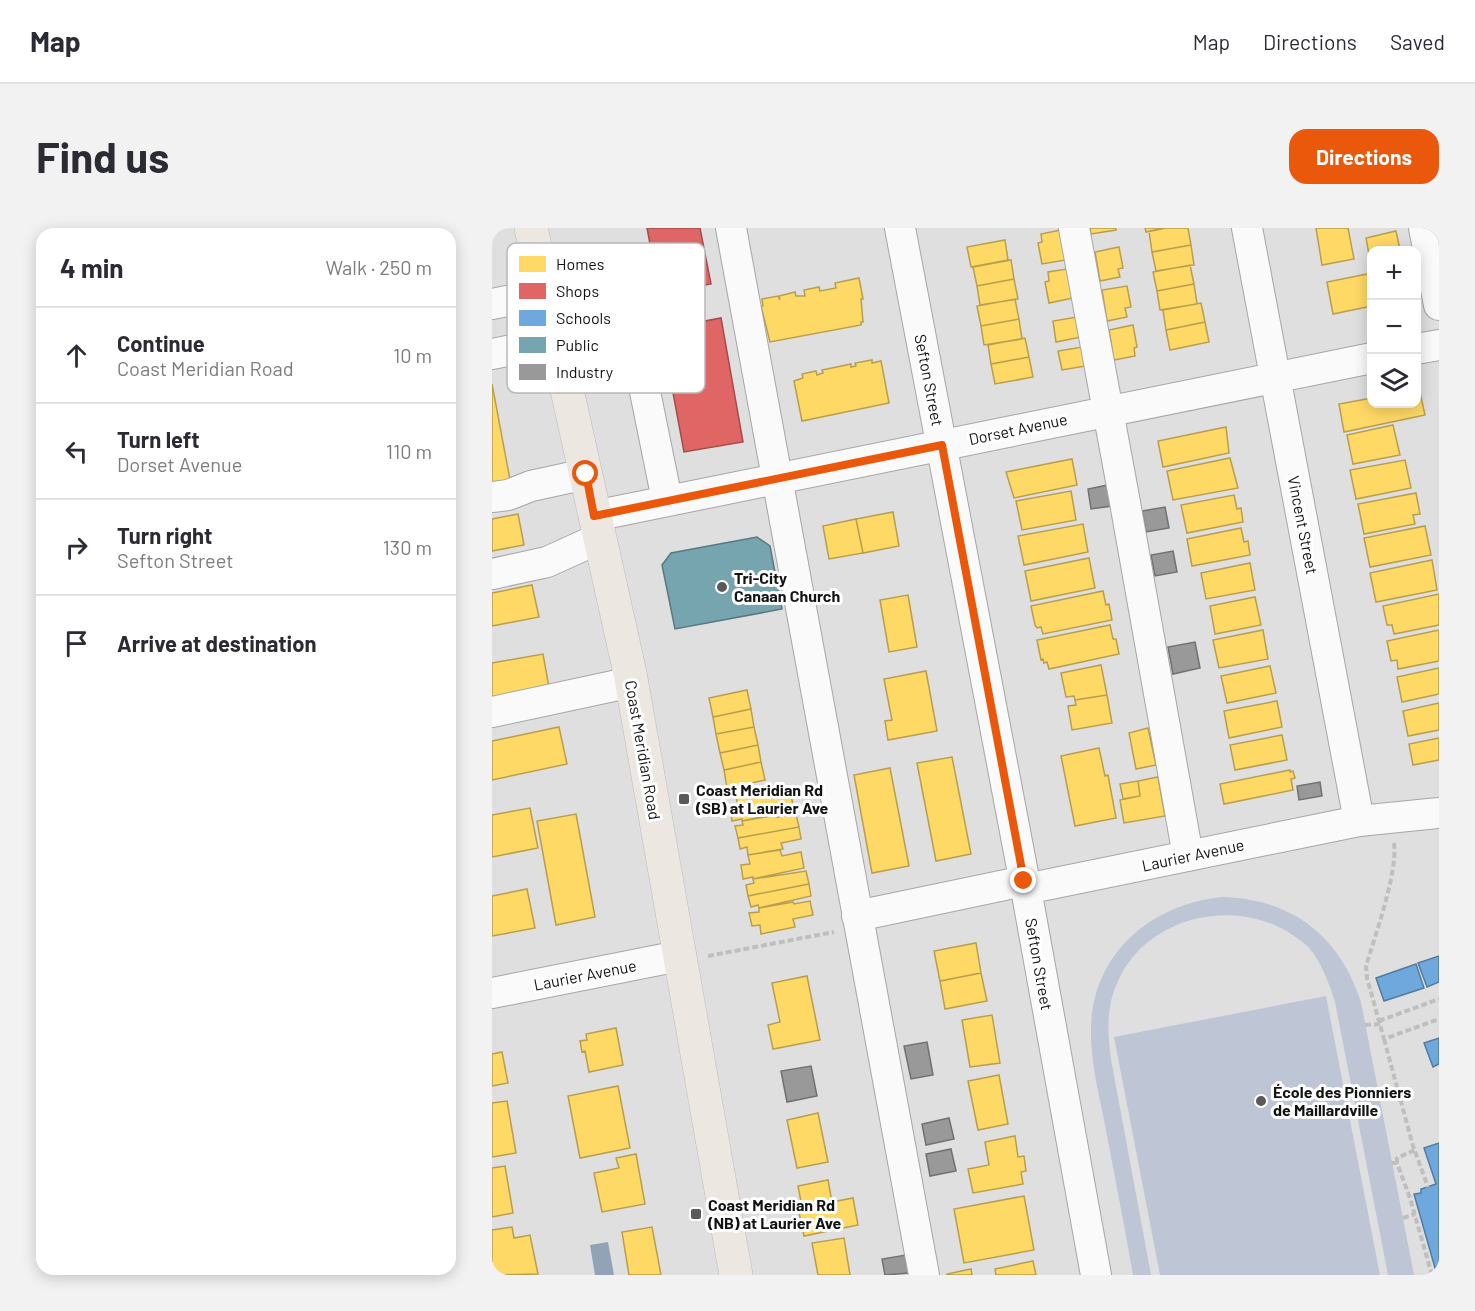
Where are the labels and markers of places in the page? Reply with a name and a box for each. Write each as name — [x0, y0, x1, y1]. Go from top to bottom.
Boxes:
place label: Tri-City Canaan Church — [734, 568, 840, 605]
marker: Tri-City Canaan Church — [715, 580, 729, 594]
place label: Coast Meridian Rd (SB) at Laurier Ave — [695, 780, 829, 817]
marker: Coast Meridian Rd (SB) at Laurier Ave — [677, 792, 691, 806]
place label: École des Pionniers de Maillardville — [1273, 1082, 1411, 1119]
marker: École des Pionniers de Maillardville — [1254, 1094, 1268, 1108]
place label: Coast Meridian Rd (NB) at Laurier Ave — [707, 1195, 842, 1232]
marker: Coast Meridian Rd (NB) at Laurier Ave — [689, 1207, 703, 1221]

